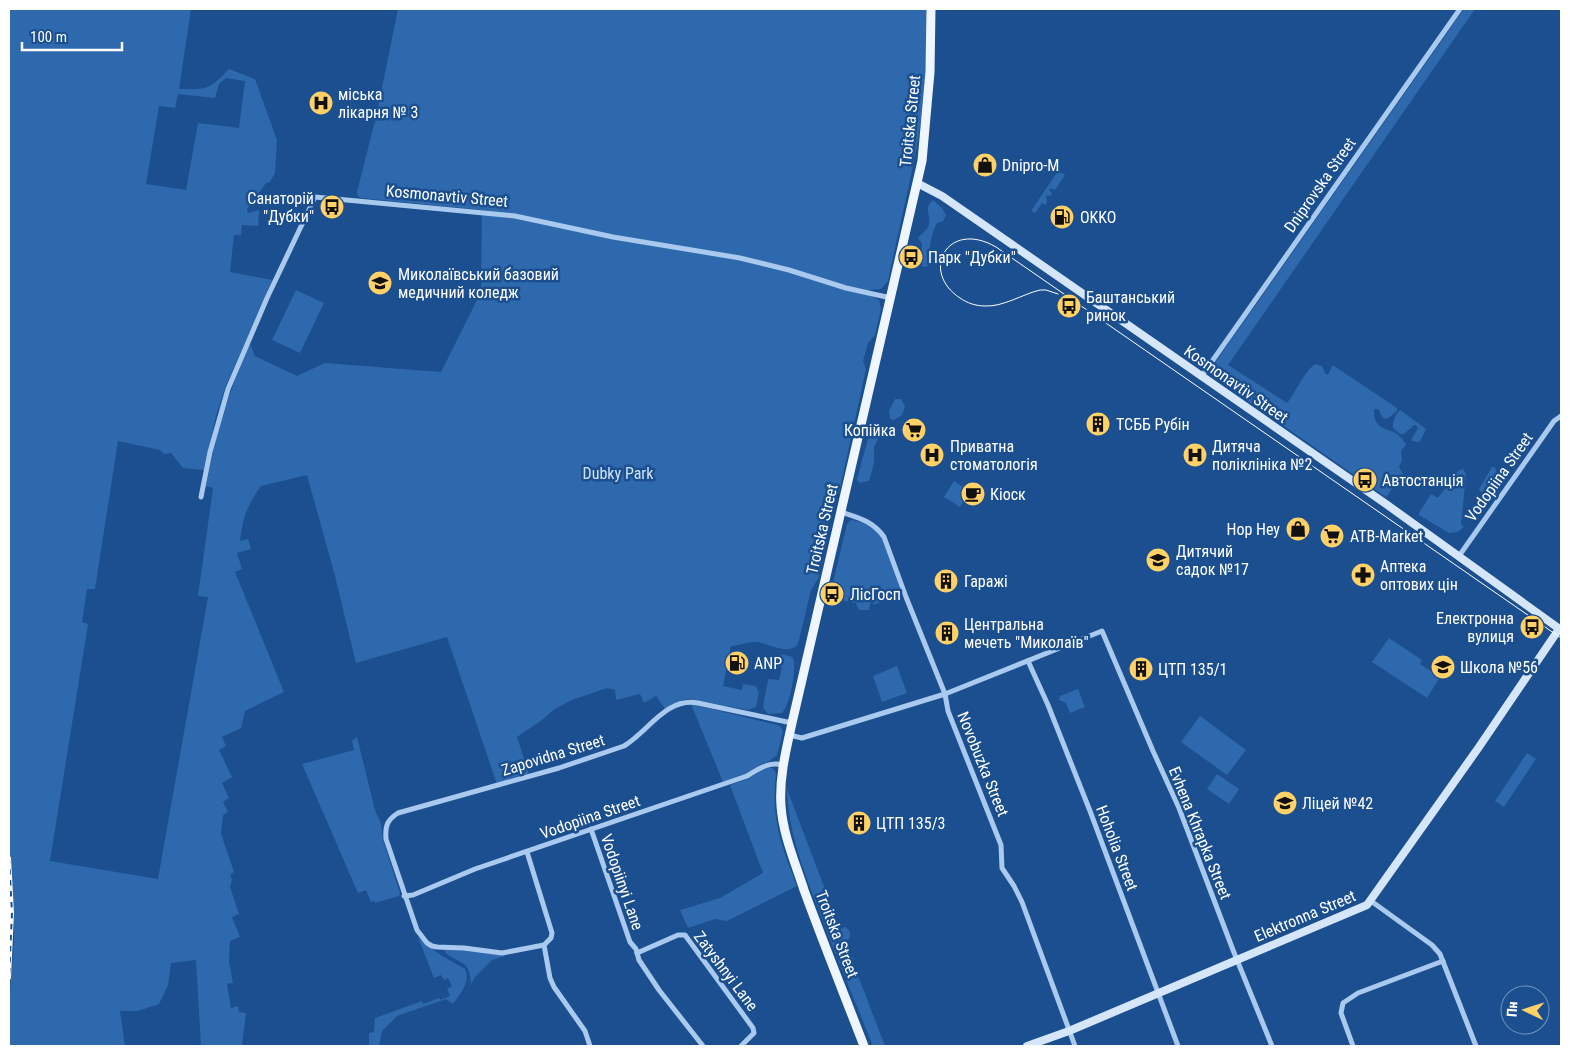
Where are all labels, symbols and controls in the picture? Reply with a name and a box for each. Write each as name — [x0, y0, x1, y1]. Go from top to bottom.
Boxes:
scale bar — [22, 20, 122, 52]
text: 100 m — [30, 28, 67, 46]
street label: Troitska Street — [896, 74, 924, 168]
place label: міська лікарня № 3 — [338, 85, 418, 122]
hospital icon: міська лікарня № 3 — [308, 90, 334, 116]
street label: Dniprovska Street — [1280, 134, 1360, 236]
shop icon: Dnipro-M — [972, 152, 998, 178]
place label: Dnipro-M — [1002, 156, 1059, 175]
street label: Kosmonavtiv Street — [385, 181, 509, 211]
place label: Санаторій "Дубки" — [247, 189, 314, 226]
bus stop icon: Санаторій "Дубки" — [319, 194, 345, 220]
fuel station icon: OKKO — [1049, 204, 1075, 230]
place label: OKKO — [1080, 208, 1116, 227]
bus stop icon: Парк "Дубки" — [898, 244, 924, 270]
place label: Парк "Дубки" — [928, 248, 1016, 267]
place label: Миколаївський базовий медичний коледж — [398, 265, 559, 302]
school or university icon: Миколаївський базовий медичний коледж — [367, 270, 393, 296]
place label: Баштанський ринок — [1086, 288, 1175, 325]
bus stop icon: Баштанський ринок — [1056, 293, 1082, 319]
street label: Kosmonavtiv Street — [1180, 341, 1292, 427]
building icon: ТСББ Рубін — [1085, 411, 1111, 437]
place label: ТСББ Рубін — [1116, 415, 1190, 434]
supermarket icon: Копійка — [901, 417, 927, 443]
place label: Копійка — [844, 421, 896, 440]
street label: Vodopiina Street — [1461, 429, 1537, 525]
place label: Приватна стоматологія — [950, 437, 1038, 474]
place label: Дитяча поліклініка №2 — [1212, 437, 1312, 474]
hospital icon: Приватна стоматологія — [919, 442, 945, 468]
hospital icon: Дитяча поліклініка №2 — [1182, 442, 1208, 468]
park label: Dubky Park — [583, 464, 654, 483]
bus stop icon: Автостанція — [1352, 467, 1378, 493]
place label: Автостанція — [1382, 471, 1463, 490]
cafe icon: Кіоск — [960, 481, 986, 507]
street label: Troitska Street — [802, 482, 842, 576]
place label: Кіоск — [990, 485, 1026, 504]
shop icon: Hop Hey — [1285, 516, 1311, 542]
place label: Hop Hey — [1227, 520, 1280, 539]
supermarket icon: ATB-Market — [1319, 523, 1345, 549]
place label: ATB-Market — [1350, 527, 1423, 546]
place label: Дитячий садок №17 — [1176, 542, 1249, 579]
school or university icon: Дитячий садок №17 — [1145, 547, 1171, 573]
place label: Аптека оптових цін — [1380, 557, 1458, 594]
pharmacy icon: Аптека оптових цін — [1350, 562, 1376, 588]
building icon: Гаражі — [933, 568, 959, 594]
place label: Гаражі — [964, 572, 1008, 591]
bus stop icon: ЛісГосп — [819, 581, 845, 607]
place label: ЛісГосп — [850, 585, 901, 604]
place label: Електронна вулиця — [1436, 609, 1514, 646]
bus stop icon: Електронна вулиця — [1519, 614, 1545, 640]
place label: Центральна мечеть "Миколаїв" — [964, 615, 1089, 652]
building icon: Центральна мечеть "Миколаїв" — [934, 620, 960, 646]
fuel station icon: ANP — [724, 650, 750, 676]
place label: ANP — [754, 654, 782, 673]
school or university icon: Школа №56 — [1430, 654, 1456, 680]
building icon: ЦТП 135/1 — [1128, 656, 1154, 682]
place label: Школа №56 — [1460, 658, 1538, 677]
place label: ЦТП 135/1 — [1158, 660, 1227, 679]
street label: Novobuzka Street — [953, 709, 1013, 819]
street label: Zapovidna Street — [499, 730, 607, 780]
street label: Evhena Khrapka Street — [1165, 764, 1235, 902]
school or university icon: Ліцей №42 — [1272, 790, 1298, 816]
street label: Vodopiina Street — [538, 791, 643, 843]
place label: Ліцей №42 — [1302, 794, 1373, 813]
street label: Hoholia Street — [1092, 803, 1142, 894]
building icon: ЦТП 135/3 — [846, 810, 872, 836]
place label: ЦТП 135/3 — [876, 814, 945, 833]
street label: Vodopiinyi Lane — [597, 832, 647, 932]
street label: Elektronna Street — [1252, 886, 1359, 946]
street label: Troitska Street — [812, 888, 862, 981]
street label: Zatyshnyi Lane — [690, 927, 762, 1015]
north arrow — [1500, 985, 1550, 1035]
text: Пн — [1504, 1001, 1521, 1017]

